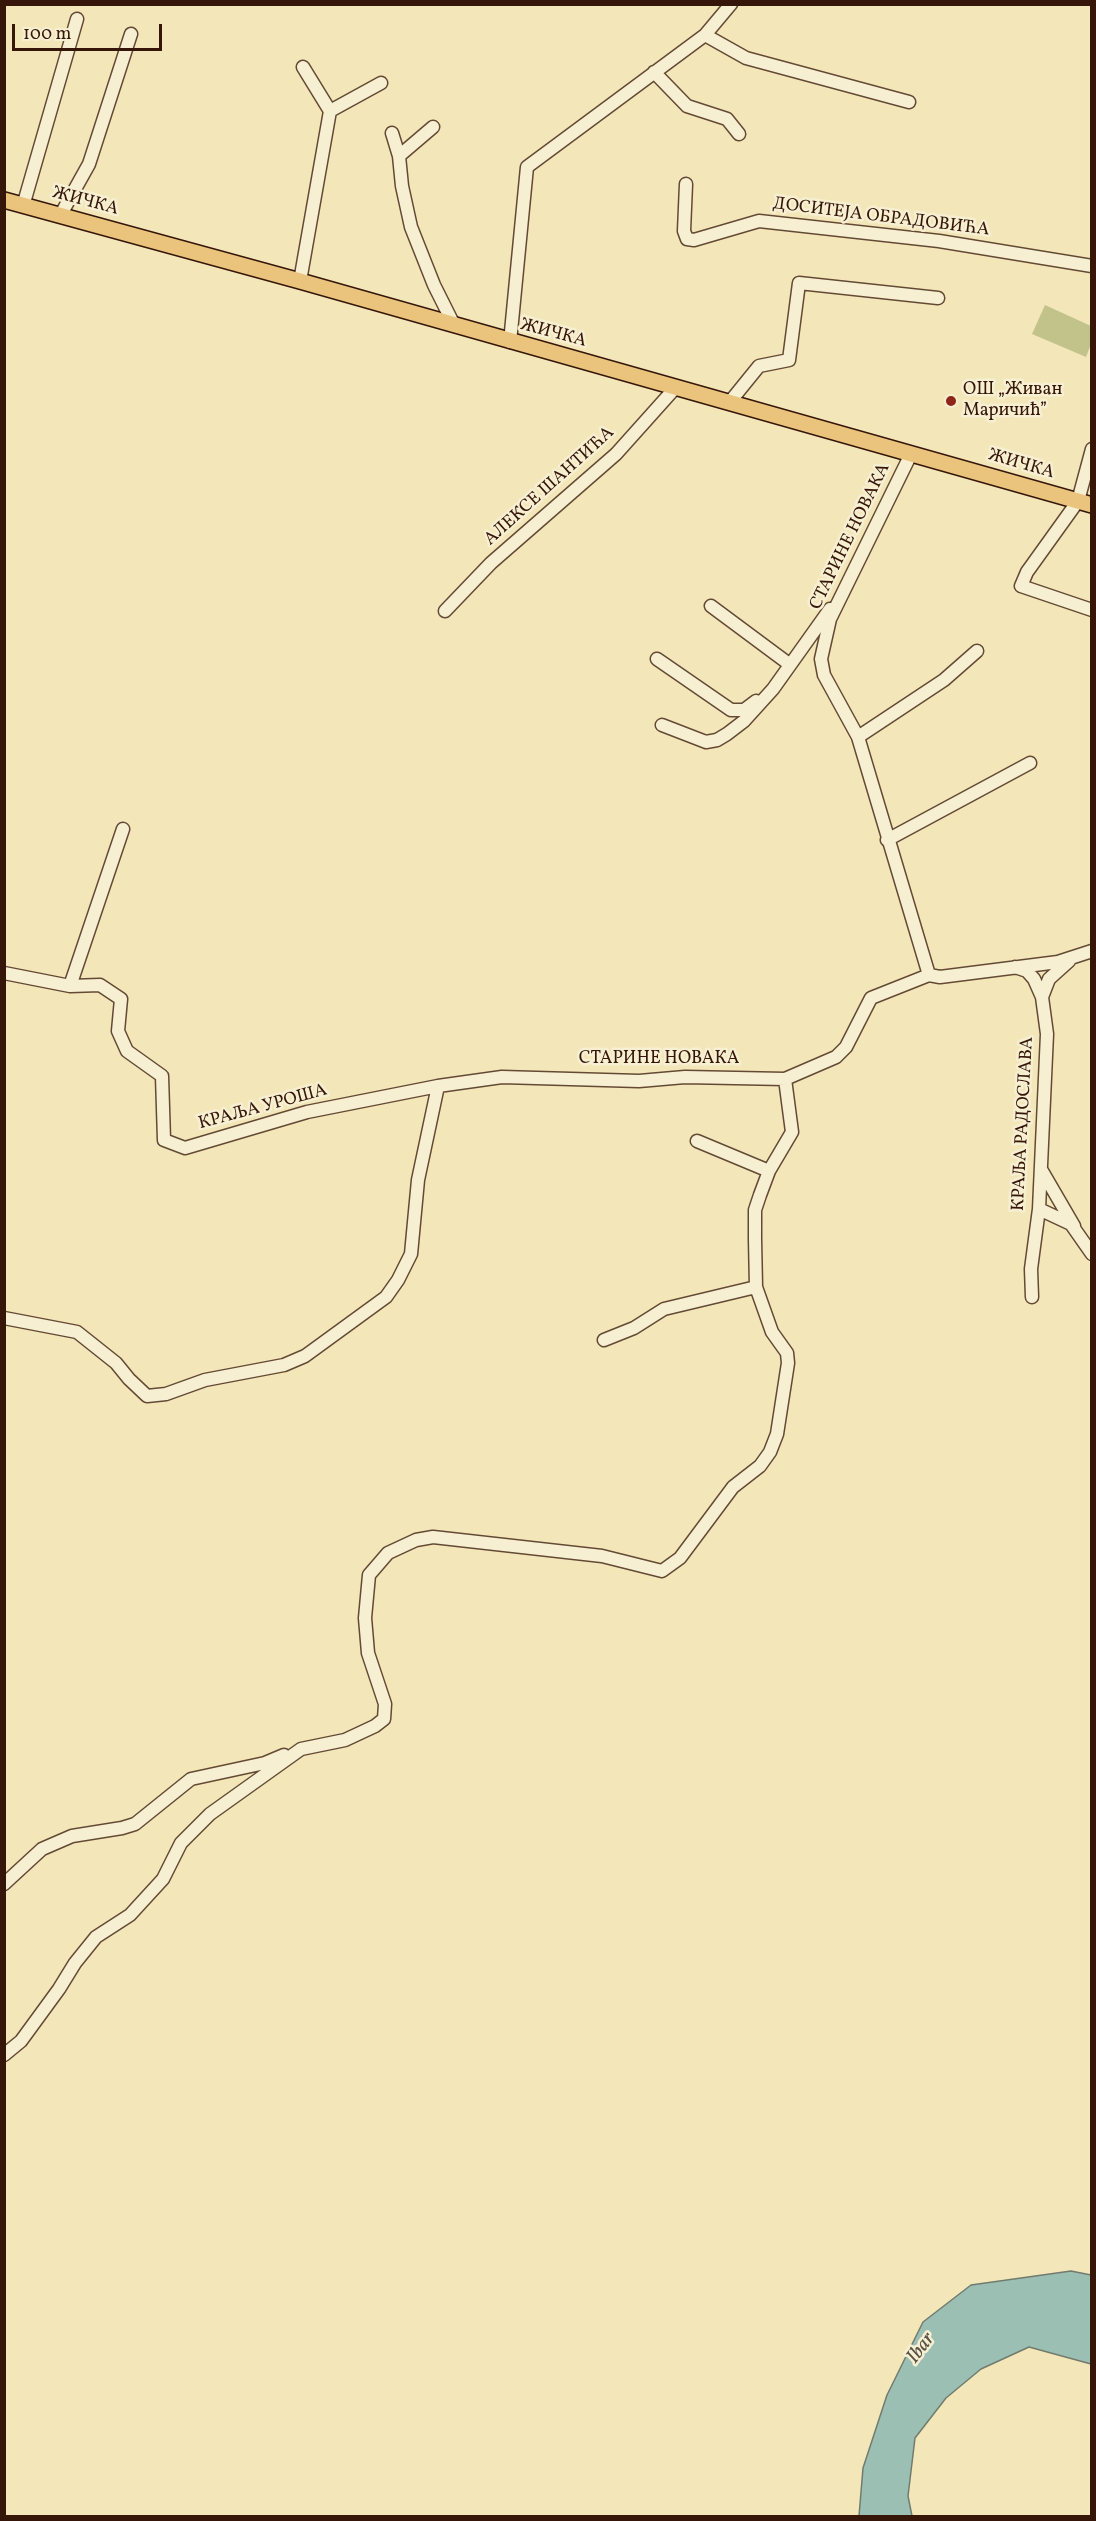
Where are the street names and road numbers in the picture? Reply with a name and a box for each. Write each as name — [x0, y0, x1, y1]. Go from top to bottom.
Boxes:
street label: ЖИЧКА — [49, 183, 121, 221]
street label: ДОСИТЕЈА ОБРАДОВИЋА — [771, 194, 991, 242]
street label: ЖИЧКА — [517, 315, 589, 353]
street label: АЛЕКСЕ ШАНТИЋА — [480, 423, 620, 551]
street label: ЖИЧКА — [985, 445, 1057, 485]
street label: СТАРИНЕ НОВАКА — [806, 460, 896, 614]
street label: КРАЉА РАДОСЛАВА — [1009, 1036, 1039, 1212]
street label: СТАРИНЕ НОВАКА — [579, 1049, 739, 1071]
street label: КРАЉА УРОША — [196, 1080, 330, 1136]

